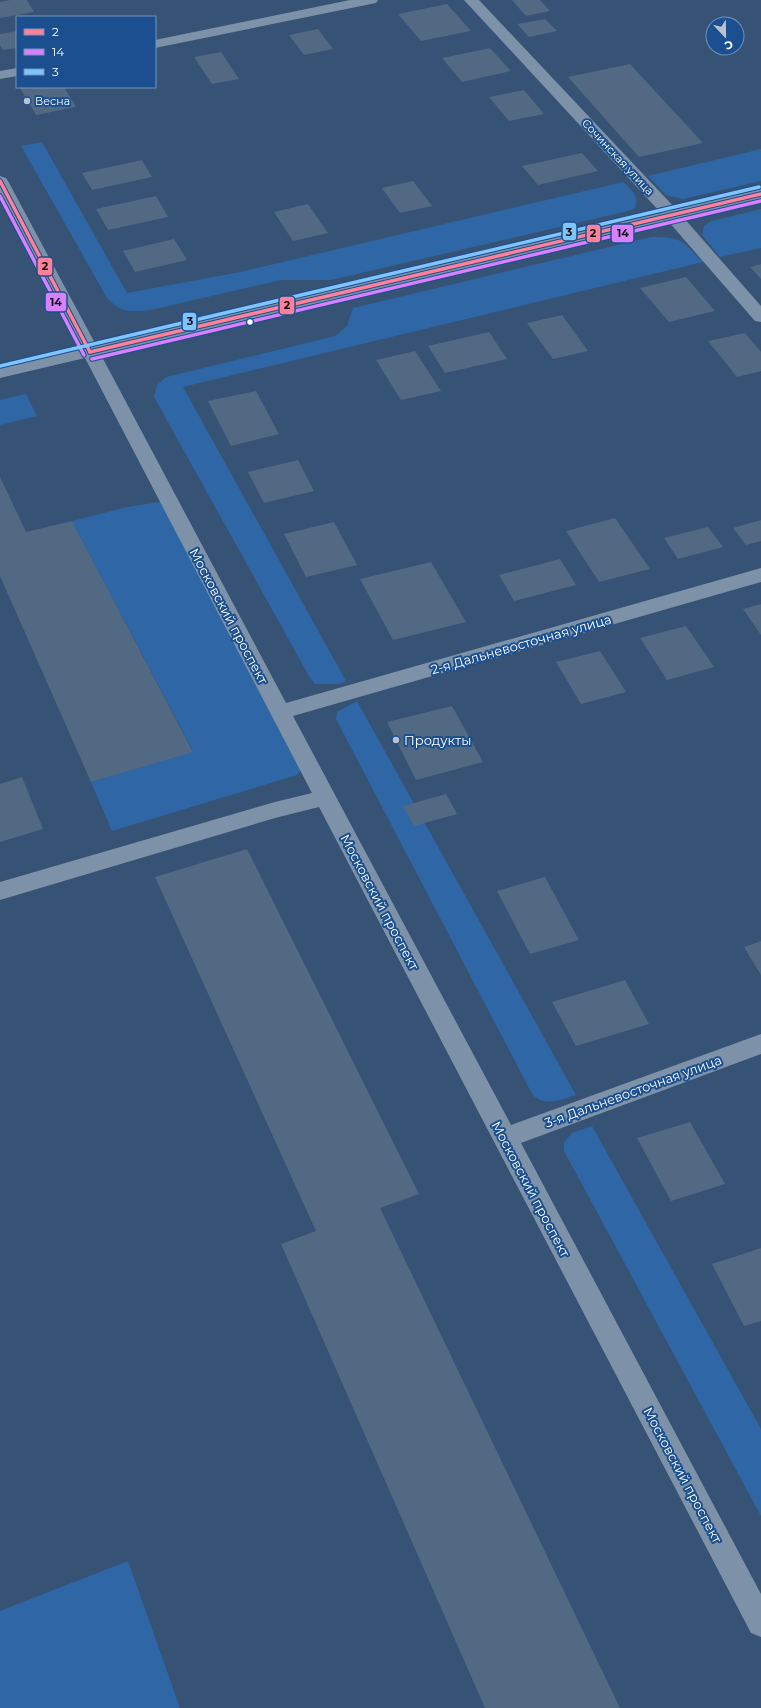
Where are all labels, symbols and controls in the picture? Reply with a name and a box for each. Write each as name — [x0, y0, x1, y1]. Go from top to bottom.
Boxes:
legend — [16, 16, 156, 88]
north arrow — [705, 16, 745, 56]
text: 2 — [52, 24, 59, 39]
text: С — [722, 37, 735, 53]
text: 14 — [52, 44, 64, 59]
text: 3 — [52, 64, 59, 79]
place label: Весна — [35, 94, 70, 108]
marker: Весна — [22, 96, 32, 106]
street label: Сочинская улица — [579, 116, 657, 198]
line badge: 3 — [562, 222, 577, 241]
line badge: 2 — [586, 224, 601, 243]
line badge: 14 — [611, 224, 634, 243]
text: 3 — [565, 225, 573, 239]
text: 2 — [590, 226, 597, 240]
text: 14 — [617, 226, 629, 240]
line badge: 2 — [37, 257, 53, 276]
text: 2 — [42, 259, 49, 273]
line badge: 14 — [45, 292, 67, 312]
text: 14 — [50, 295, 62, 309]
line badge: 2 — [279, 296, 295, 315]
text: 2 — [284, 298, 291, 312]
line badge: 3 — [182, 312, 197, 331]
text: 3 — [186, 314, 194, 328]
unlabelled marker — [245, 317, 255, 327]
street label: Московский проспект — [186, 545, 272, 687]
street label: 2-я Дальневосточная улица — [429, 611, 613, 677]
place label: Продукты — [404, 732, 471, 748]
marker: Продукты — [391, 735, 401, 745]
street label: Московский проспект — [337, 831, 423, 973]
street label: 3-я Дальневосточная улица — [542, 1051, 724, 1131]
street label: Московский проспект — [488, 1118, 574, 1260]
street label: Московский проспект — [640, 1404, 726, 1546]

